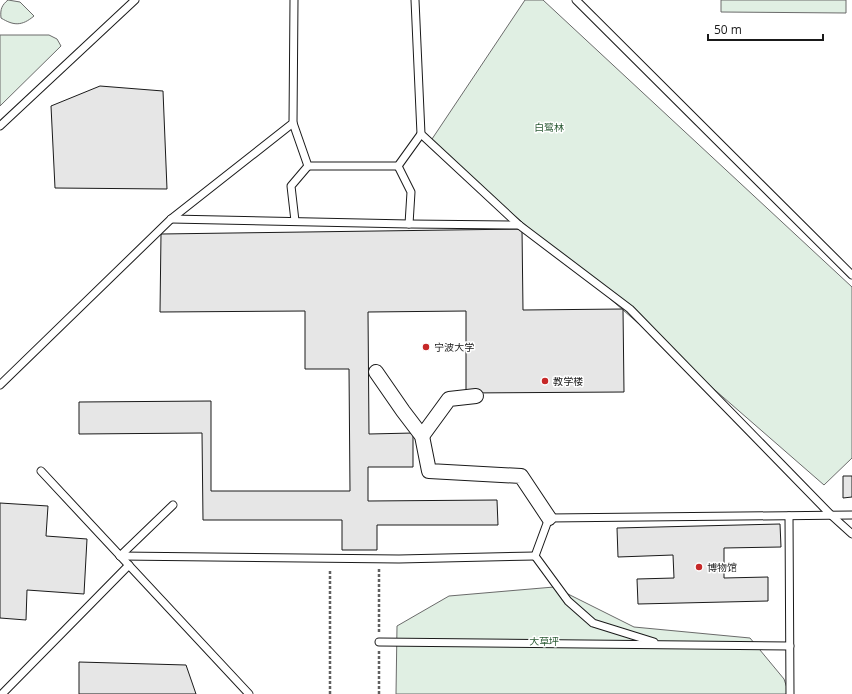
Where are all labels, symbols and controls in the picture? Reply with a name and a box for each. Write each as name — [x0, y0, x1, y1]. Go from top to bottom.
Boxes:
scale bar — [708, 16, 823, 42]
text: 50 m — [714, 21, 742, 38]
park label: 白鹭林 — [534, 120, 564, 134]
place label: 宁波大学 — [434, 340, 474, 354]
marker: 宁波大学 — [421, 342, 431, 352]
place label: 教学楼 — [553, 374, 583, 388]
marker: 教学楼 — [540, 376, 550, 386]
place label: 博物馆 — [707, 560, 737, 574]
marker: 博物馆 — [694, 562, 704, 572]
park label: 大草坪 — [529, 634, 559, 648]

